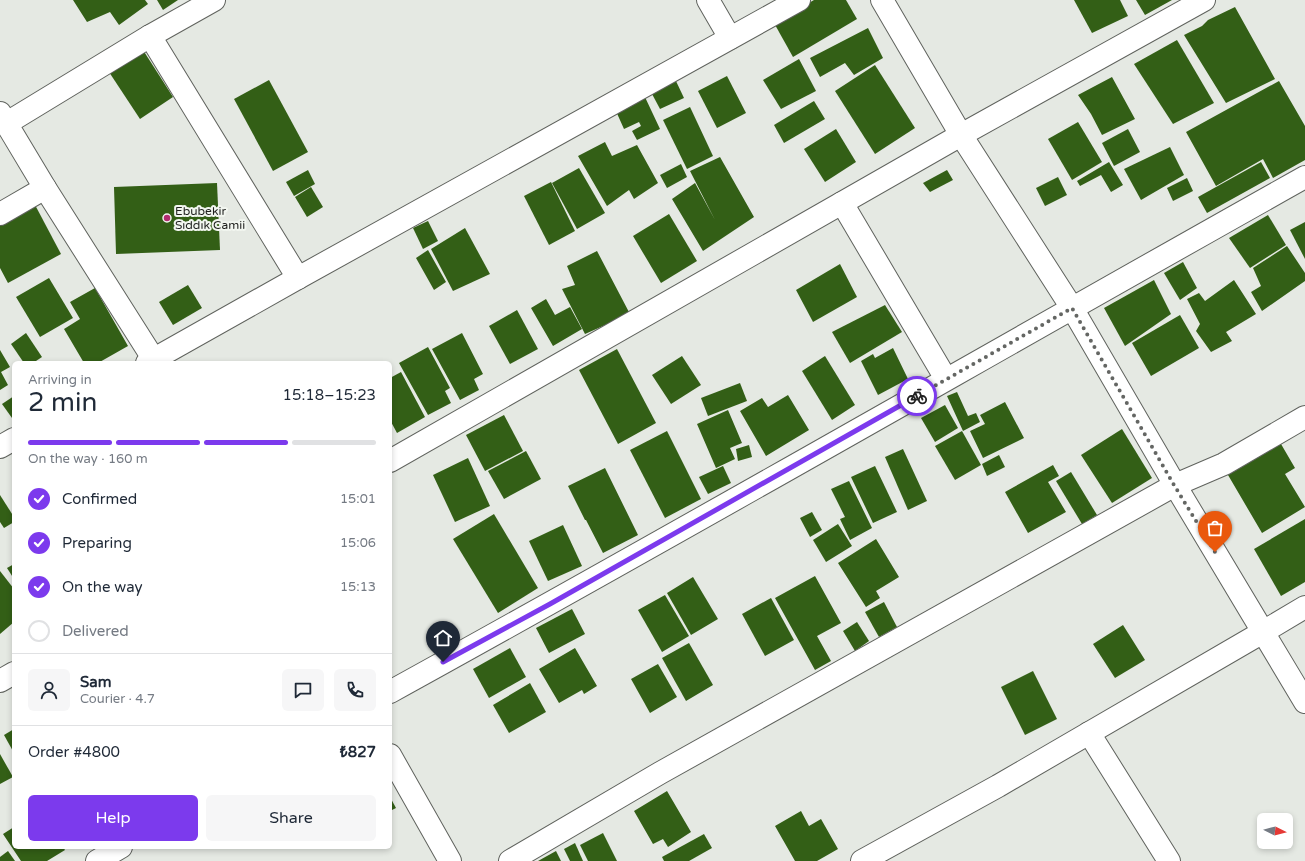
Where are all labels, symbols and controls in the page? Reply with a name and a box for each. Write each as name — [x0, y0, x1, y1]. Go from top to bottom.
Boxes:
place label: Ebubekir Sıddık Camii — [175, 204, 245, 232]
marker: Ebubekir Sıddık Camii — [162, 213, 172, 223]
text: Arriving in — [28, 372, 92, 388]
courier — [897, 376, 937, 416]
icon: bike — [906, 385, 928, 407]
text: 15:18–15:23 — [283, 386, 376, 404]
text: 2 min — [28, 387, 97, 418]
text: On the way · 160 m — [28, 451, 148, 467]
icon: check — [28, 488, 50, 510]
text: Confirmed — [62, 490, 137, 508]
text: 15:01 — [340, 491, 376, 507]
pin — [1198, 511, 1232, 552]
icon: bag — [1204, 517, 1226, 539]
icon: check — [28, 532, 50, 554]
text: Preparing — [62, 534, 132, 552]
text: 15:06 — [340, 535, 376, 551]
icon: check — [28, 576, 50, 598]
text: On the way — [62, 578, 142, 596]
text: 15:13 — [340, 579, 376, 595]
pin — [426, 621, 460, 662]
text: Delivered — [62, 622, 129, 640]
icon: home — [432, 627, 454, 649]
button: person — [28, 669, 70, 711]
button: chat — [282, 669, 324, 711]
button: phone — [334, 669, 376, 711]
text: Sam — [80, 673, 111, 691]
text: Courier · 4.7 — [80, 691, 155, 707]
text: Order #4800 — [28, 743, 120, 761]
text: ₺827 — [340, 743, 376, 761]
button: Help — [28, 795, 198, 841]
button: Share — [206, 795, 376, 841]
north arrow — [1257, 813, 1293, 849]
map controls — [1257, 813, 1293, 849]

